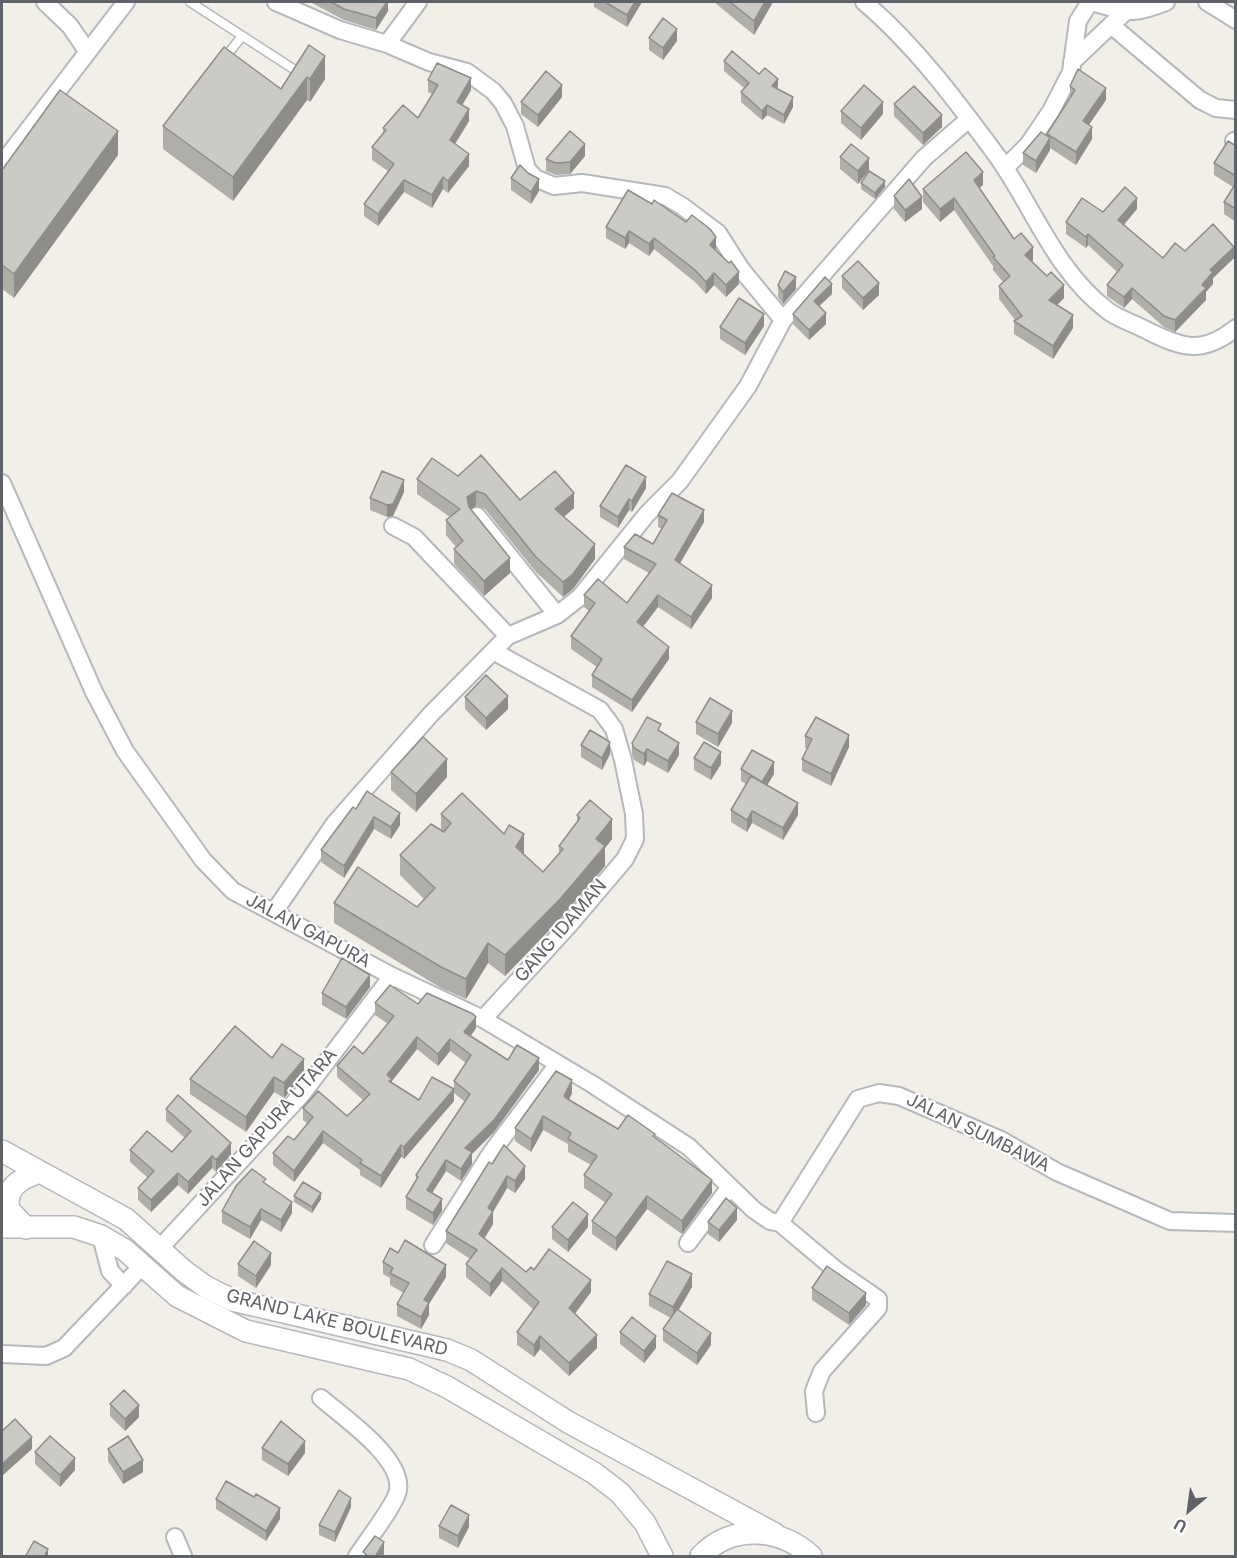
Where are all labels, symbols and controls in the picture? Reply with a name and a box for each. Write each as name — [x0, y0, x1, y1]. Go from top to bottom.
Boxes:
street label: GANG IDAMAN — [510, 875, 612, 987]
street label: JALAN GAPURA — [242, 889, 374, 973]
street label: JALAN GAPURA UTARA — [192, 1044, 342, 1212]
street label: JALAN SUMBAWA — [903, 1089, 1053, 1177]
street label: GRAND LAKE BOULEVARD — [224, 1285, 450, 1361]
north arrow — [1159, 1480, 1219, 1540]
text: U — [1170, 1514, 1190, 1537]

